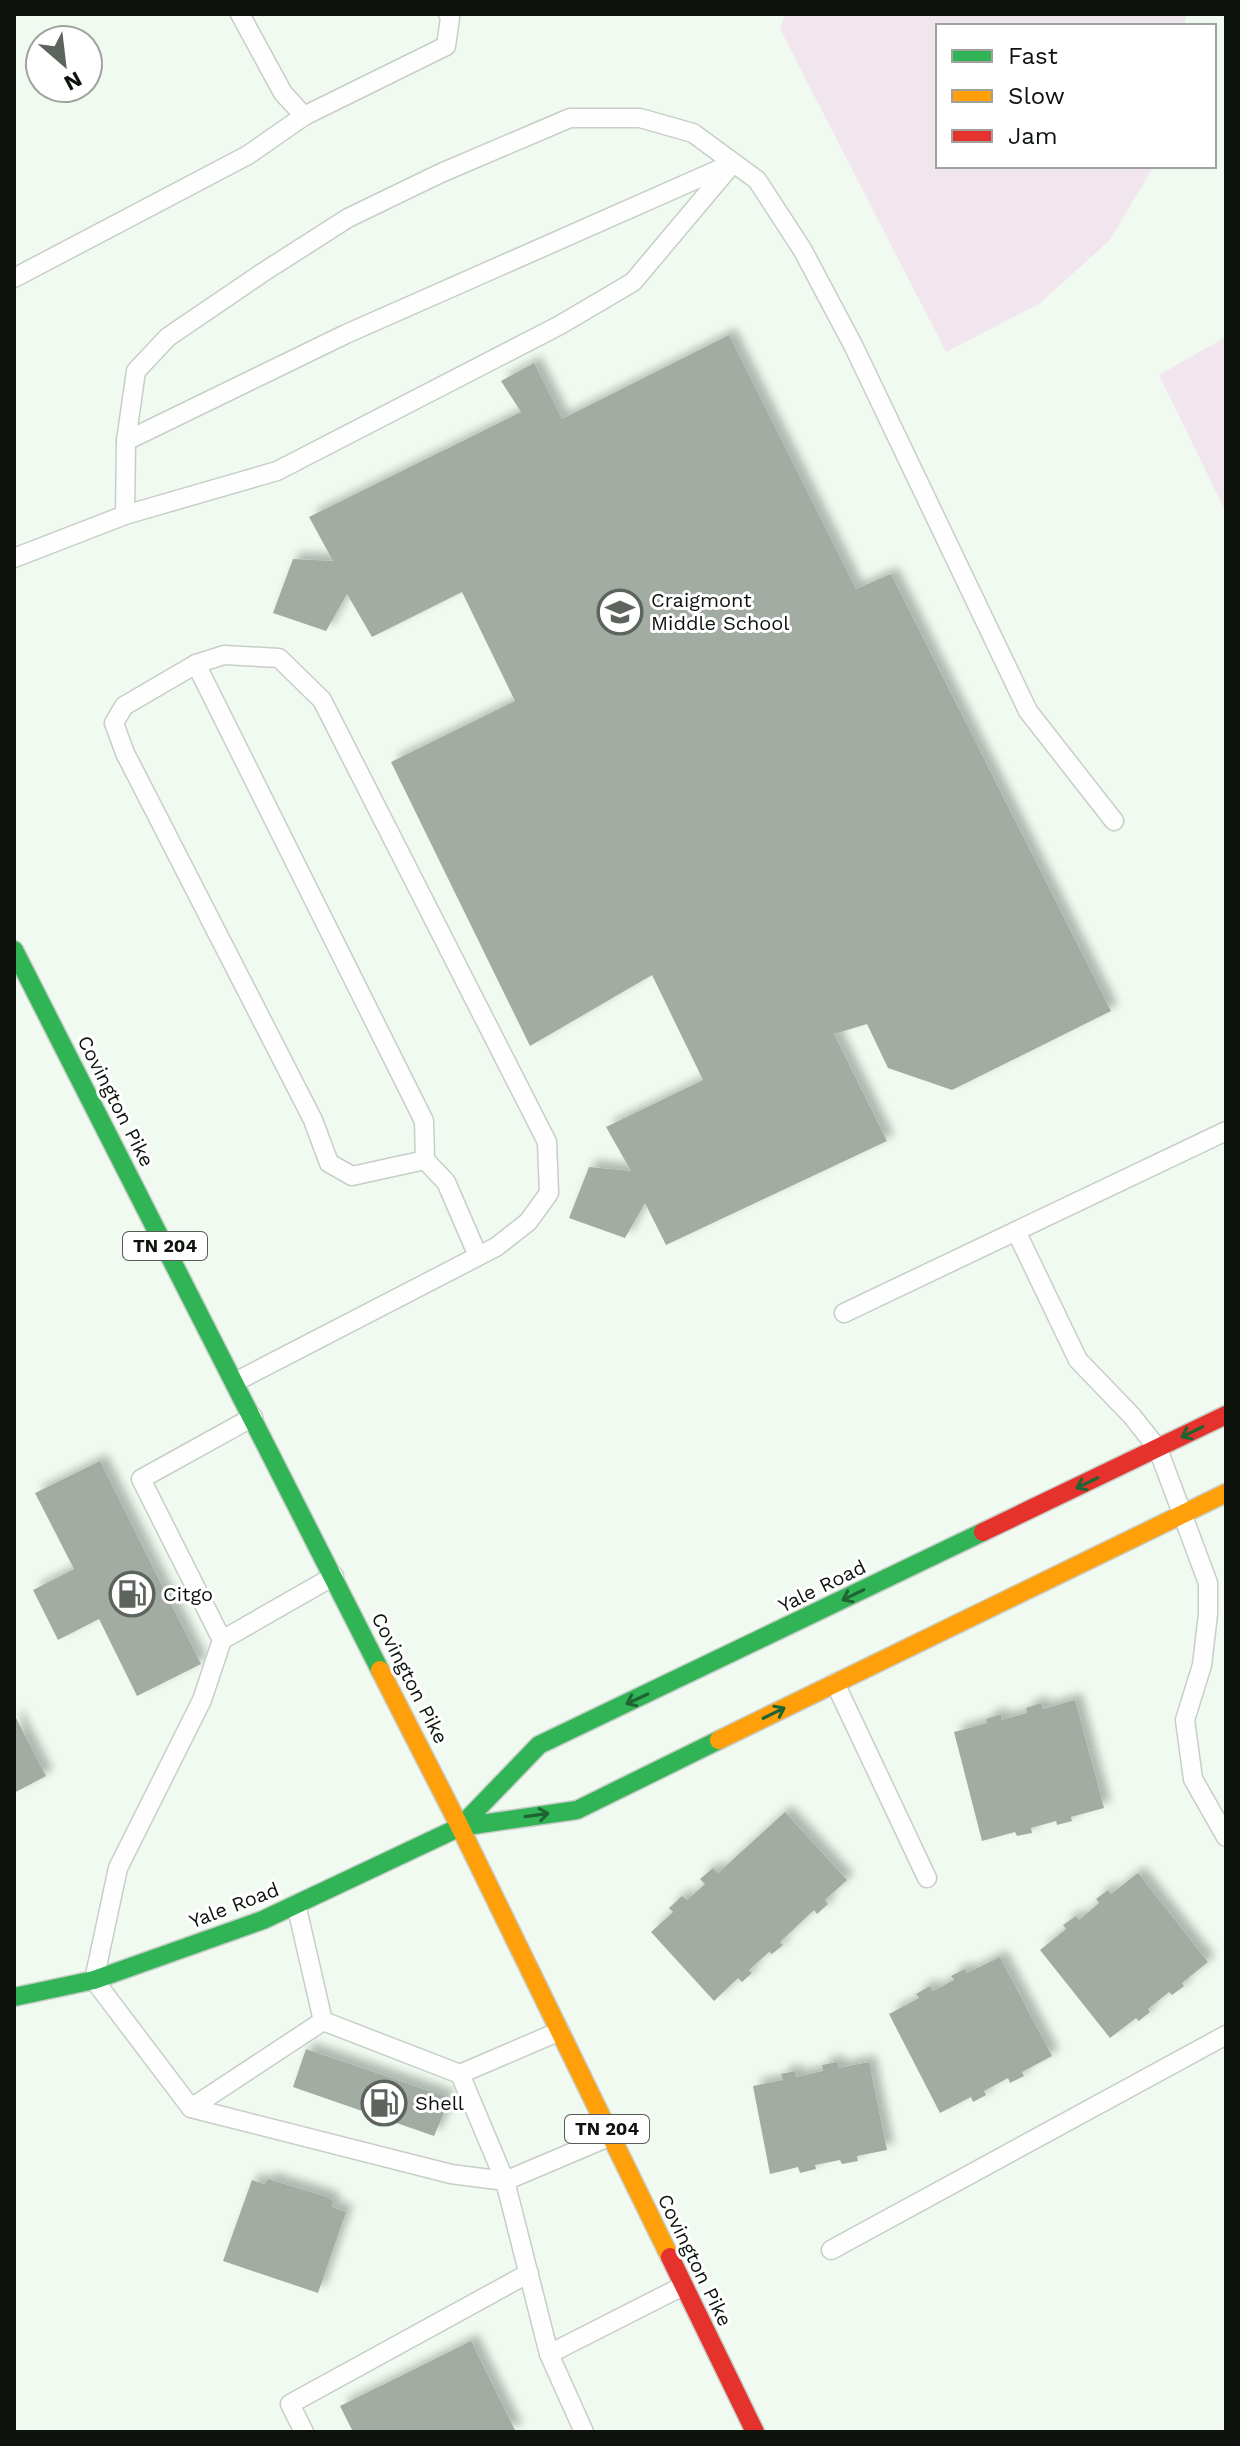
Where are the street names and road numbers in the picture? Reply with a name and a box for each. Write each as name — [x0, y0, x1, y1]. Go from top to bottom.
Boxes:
street label: Covington Pike — [73, 1031, 159, 1171]
road number: TN 204 — [123, 1232, 207, 1260]
street label: Yale Road — [774, 1555, 870, 1617]
street label: Covington Pike — [367, 1608, 453, 1748]
street label: Yale Road — [186, 1877, 282, 1933]
road number: TN 204 — [565, 2115, 649, 2143]
street label: Covington Pike — [653, 2190, 737, 2330]

